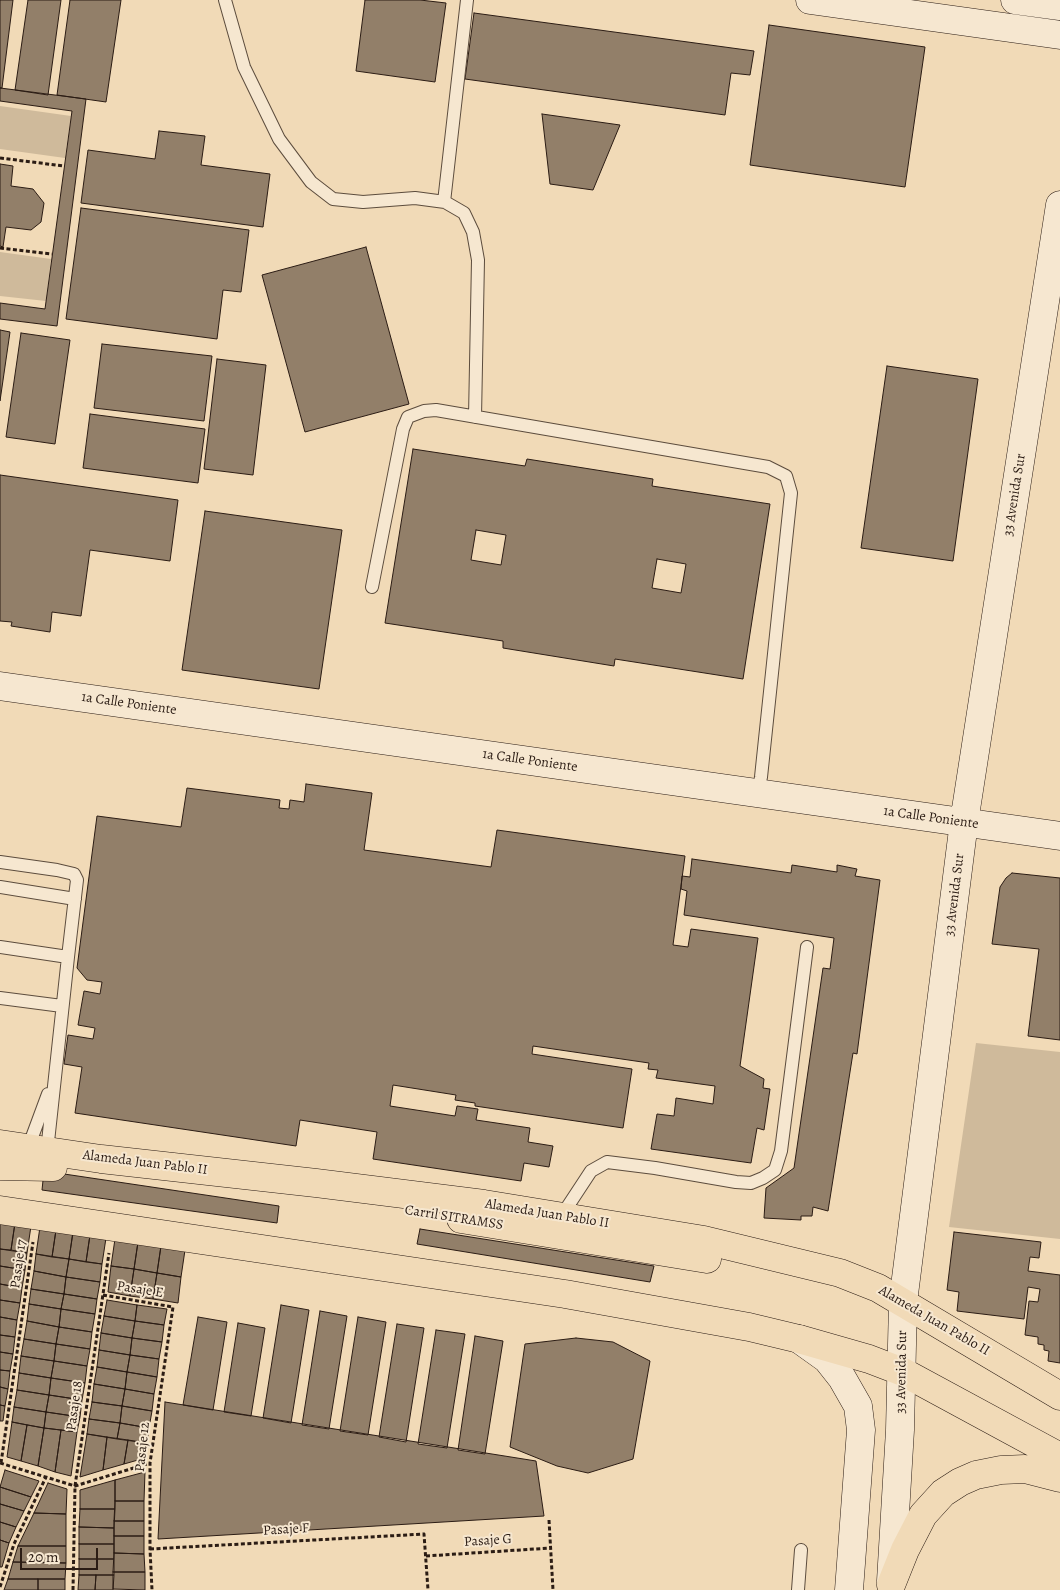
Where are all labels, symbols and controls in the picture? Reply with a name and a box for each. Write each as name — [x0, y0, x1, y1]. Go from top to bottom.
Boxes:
street label: 33 Avenida Sur — [1000, 453, 1030, 537]
street label: 1a Calle Poniente — [80, 689, 178, 719]
street label: 1a Calle Poniente — [481, 746, 579, 776]
street label: 1a Calle Poniente — [882, 803, 980, 833]
street label: 33 Avenida Sur — [942, 853, 968, 937]
street label: Alameda Juan Pablo II — [82, 1147, 208, 1179]
street label: Alameda Juan Pablo II — [484, 1196, 610, 1232]
street label: Carril SITRAMSS — [404, 1202, 504, 1234]
street label: Pasaje 17 — [7, 1238, 31, 1290]
street label: Pasaje E — [116, 1278, 164, 1302]
street label: Alameda Juan Pablo II — [875, 1282, 993, 1360]
street label: 33 Avenida Sur — [893, 1330, 911, 1414]
street label: Pasaje 18 — [63, 1380, 87, 1432]
street label: Pasaje 12 — [132, 1421, 154, 1473]
street label: Pasaje F — [263, 1520, 309, 1540]
street label: Pasaje G — [463, 1531, 513, 1551]
scale bar — [22, 1538, 100, 1570]
text: 20 m — [28, 1547, 59, 1567]

